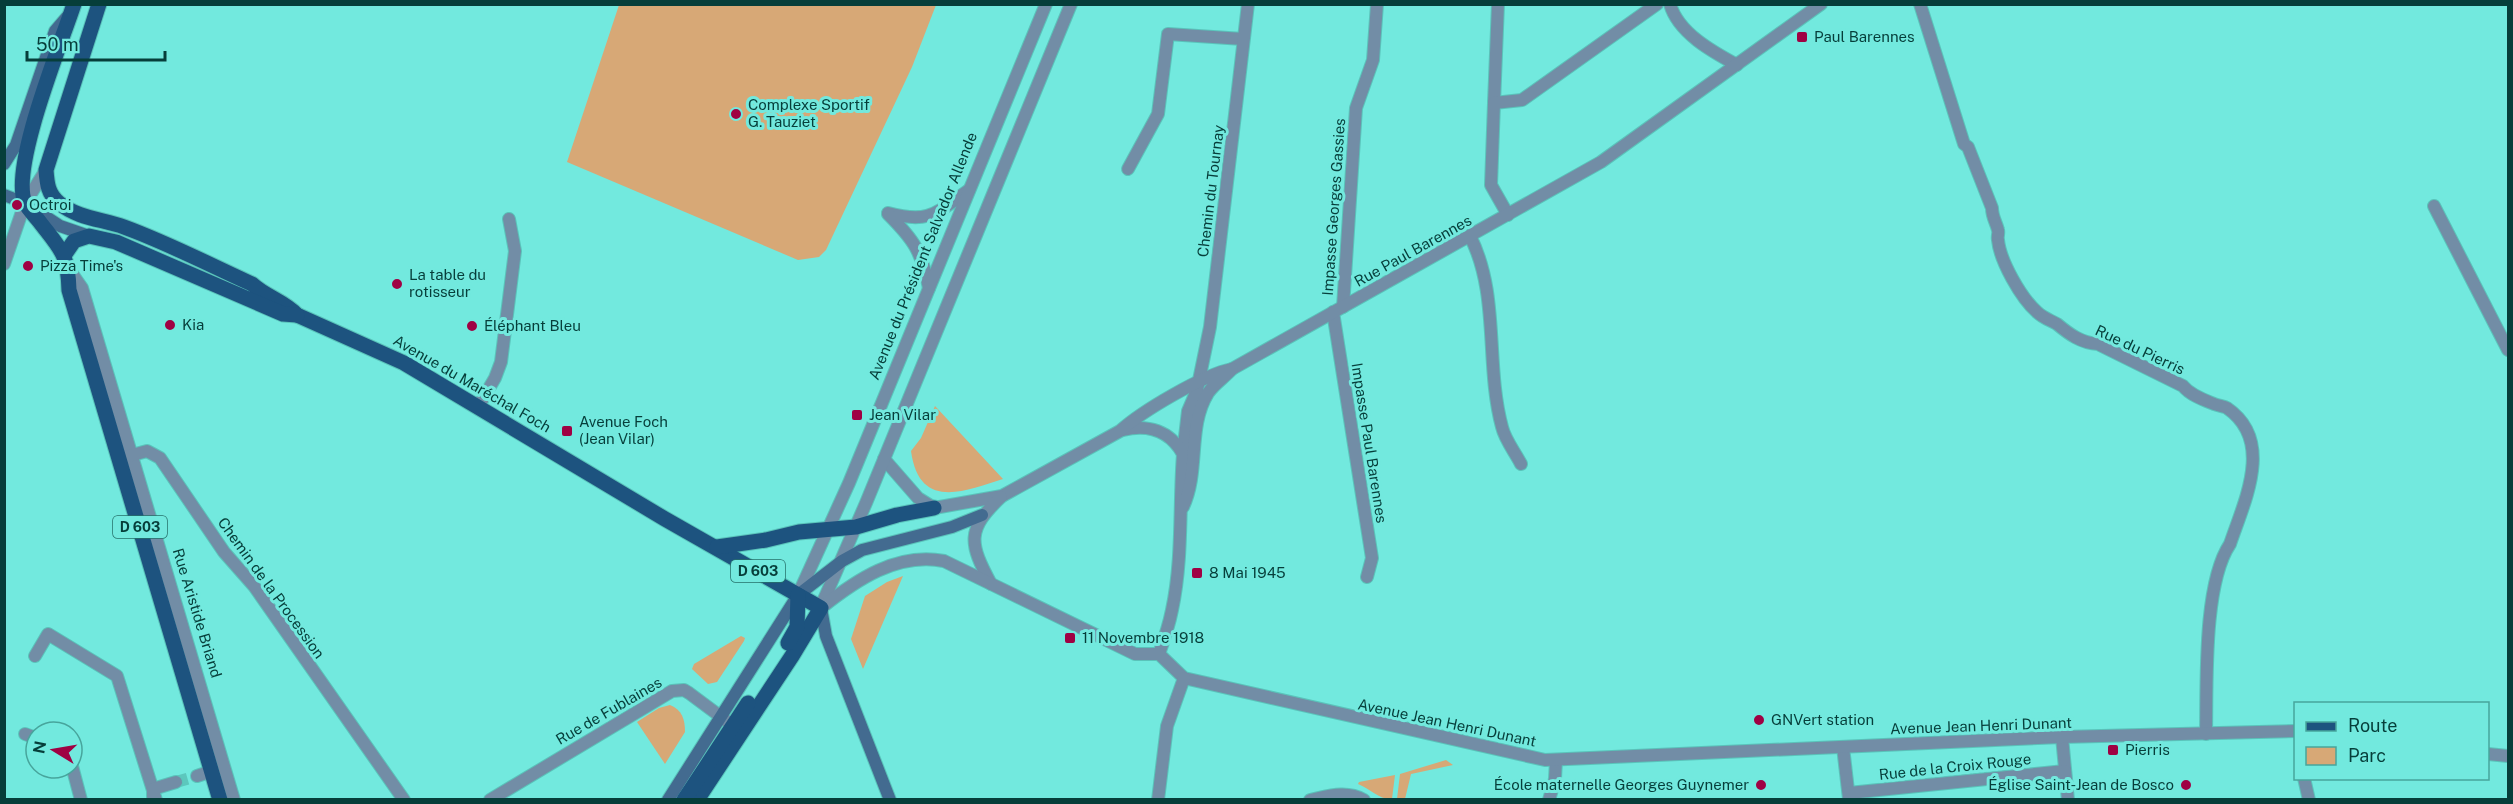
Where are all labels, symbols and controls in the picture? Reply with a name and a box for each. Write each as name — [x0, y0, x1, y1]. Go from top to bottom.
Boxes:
scale bar — [27, 24, 165, 62]
place label: Paul Barennes — [1814, 28, 1915, 45]
marker: Paul Barennes — [1795, 30, 1809, 44]
text: 50 m — [36, 34, 79, 55]
place label: Complexe Sportif G. Tauziet — [748, 96, 870, 130]
marker: Complexe Sportif G. Tauziet — [729, 107, 743, 121]
street label: Impasse Georges Gassies — [1319, 118, 1348, 296]
street label: Chemin du Tournay — [1194, 124, 1227, 258]
street label: Avenue du Président Salvador Allende — [865, 130, 980, 382]
place label: Octroi — [29, 196, 72, 213]
marker: Octroi — [10, 198, 24, 212]
street label: Rue Paul Barennes — [1351, 211, 1474, 290]
place label: Pizza Time's — [40, 257, 123, 274]
marker: Pizza Time's — [21, 259, 35, 273]
place label: La table du rotisseur — [409, 266, 486, 300]
marker: La table du rotisseur — [390, 277, 404, 291]
place label: Kia — [182, 316, 204, 333]
place label: Éléphant Bleu — [484, 317, 581, 334]
marker: Kia — [163, 318, 177, 332]
marker: Éléphant Bleu — [465, 319, 479, 333]
street label: Rue du Pierris — [2093, 321, 2188, 378]
street label: Avenue du Maréchal Foch — [391, 331, 554, 436]
street label: Impasse Paul Barennes — [1348, 362, 1391, 524]
place label: Jean Vilar — [869, 406, 936, 423]
marker: Jean Vilar — [850, 408, 864, 422]
place label: Avenue Foch (Jean Vilar) — [579, 413, 668, 447]
marker: Avenue Foch (Jean Vilar) — [560, 424, 574, 438]
street label: Chemin de la Procession — [215, 514, 328, 662]
road number: D 603 — [113, 516, 167, 538]
street label: Rue Aristide Briand — [170, 546, 225, 680]
road number: D 603 — [731, 560, 785, 582]
place label: 8 Mai 1945 — [1209, 564, 1286, 581]
marker: 8 Mai 1945 — [1190, 566, 1204, 580]
place label: 11 Novembre 1918 — [1082, 629, 1204, 646]
marker: 11 Novembre 1918 — [1063, 631, 1077, 645]
street label: Rue de Fublaines — [553, 673, 665, 748]
street label: Avenue Jean Henri Dunant — [1356, 695, 1538, 750]
legend — [2294, 702, 2489, 780]
place label: GNVert station — [1771, 711, 1874, 728]
marker: GNVert station — [1752, 713, 1766, 727]
street label: Avenue Jean Henri Dunant — [1890, 714, 2072, 737]
text: Route — [2348, 715, 2397, 736]
north arrow — [24, 720, 84, 780]
text: N — [29, 739, 50, 755]
place label: Pierris — [2125, 741, 2170, 758]
marker: Pierris — [2106, 743, 2120, 757]
text: Parc — [2348, 745, 2386, 766]
street label: Rue de la Croix Rouge — [1878, 750, 2032, 783]
place label: École maternelle Georges Guynemer — [1494, 776, 1749, 793]
place label: Église Saint-Jean de Bosco — [1988, 776, 2174, 793]
marker: École maternelle Georges Guynemer — [1754, 778, 1768, 792]
marker: Église Saint-Jean de Bosco — [2179, 778, 2193, 792]

